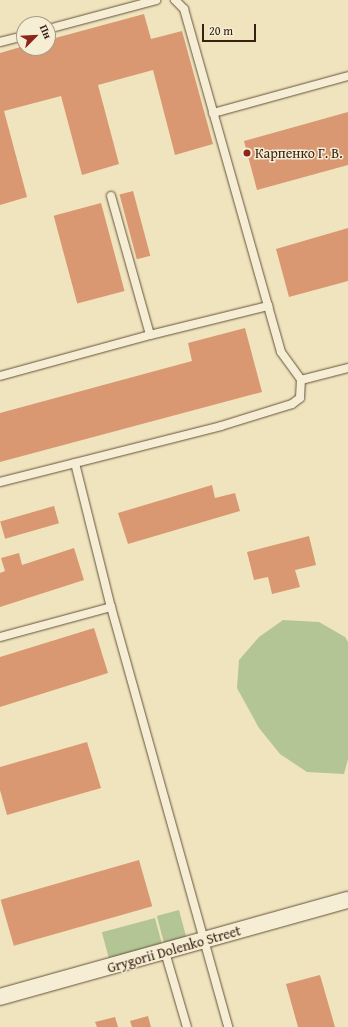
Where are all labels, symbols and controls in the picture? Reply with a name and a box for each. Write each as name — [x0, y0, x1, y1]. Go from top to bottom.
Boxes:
north arrow — [16, 16, 56, 56]
scale bar — [204, 16, 258, 42]
text: Пн — [36, 22, 56, 41]
text: 20 m — [209, 22, 233, 39]
place label: Карпенко Г. В. — [255, 145, 343, 161]
marker: Карпенко Г. В. — [242, 148, 252, 158]
street label: Grygorii Dolenko Street — [105, 922, 243, 976]

